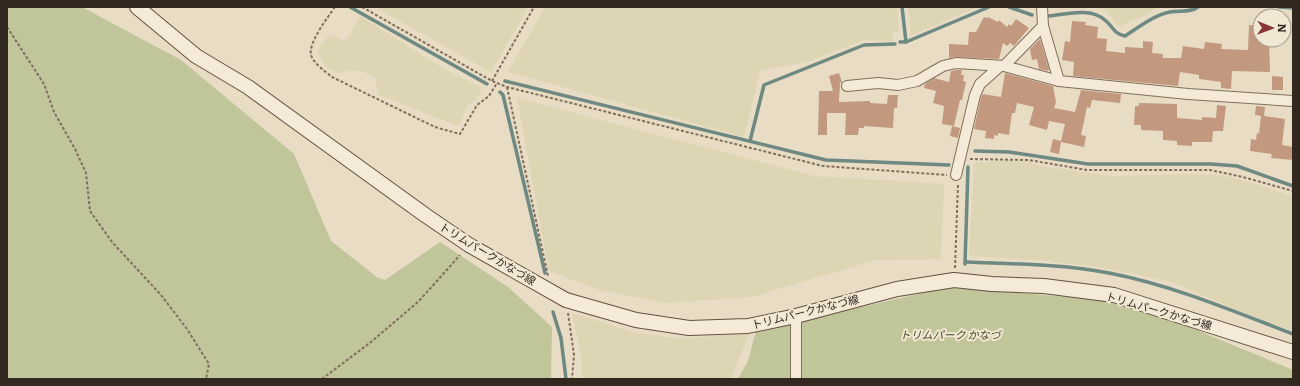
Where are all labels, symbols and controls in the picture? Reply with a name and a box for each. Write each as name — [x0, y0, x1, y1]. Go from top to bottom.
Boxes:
north arrow — [1252, 8, 1292, 48]
text: N — [1275, 23, 1291, 33]
street label: トリムパークかなづ線 — [437, 218, 539, 288]
street label: トリムパークかなづ線 — [1104, 287, 1214, 333]
street label: トリムパークかなづ線 — [750, 290, 860, 332]
park label: トリムパーク かなづ — [899, 326, 1003, 342]

